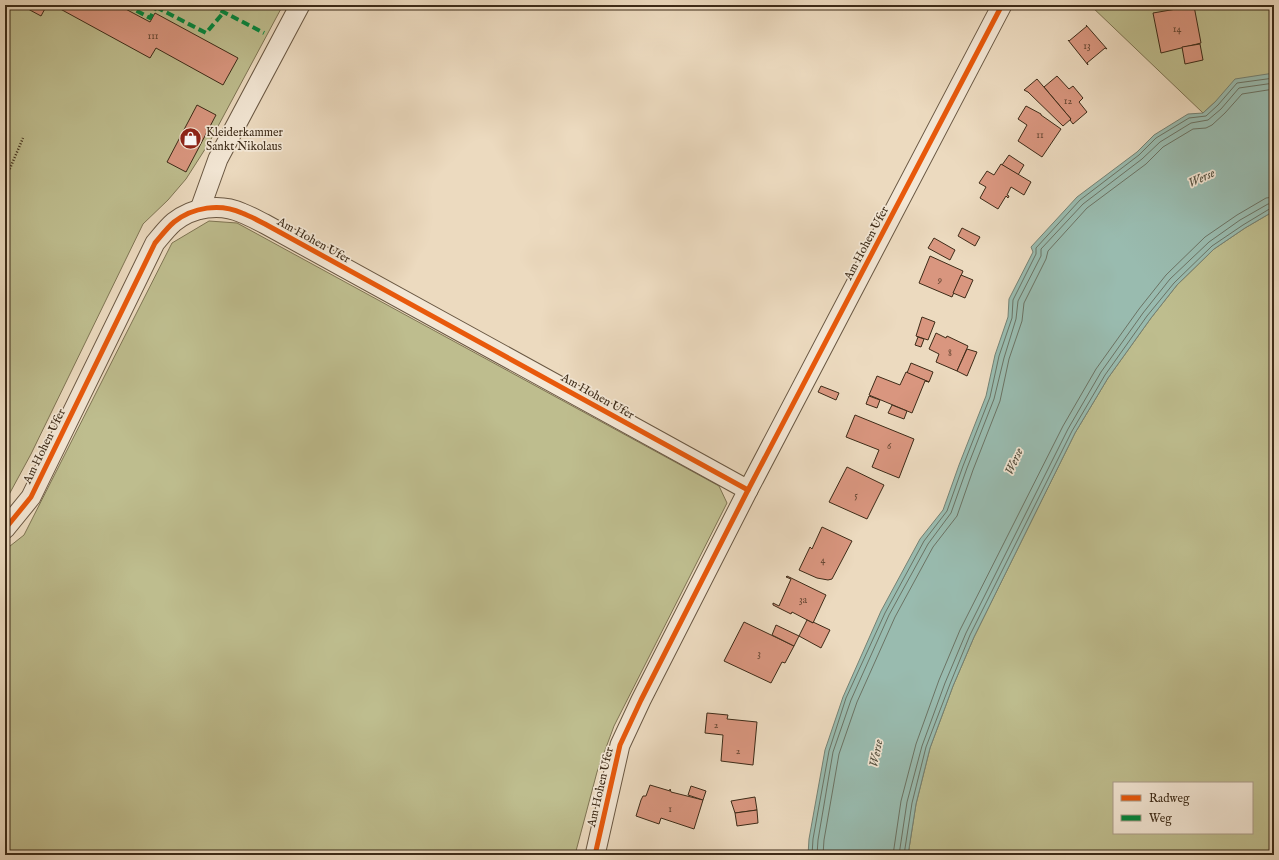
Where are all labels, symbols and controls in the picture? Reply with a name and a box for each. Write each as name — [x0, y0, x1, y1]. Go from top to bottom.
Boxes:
house number: 14 — [1173, 23, 1181, 36]
house number: 111 — [147, 30, 159, 43]
house number: 13 — [1083, 40, 1091, 53]
house number: 12 — [1064, 95, 1073, 108]
place label: Kleiderkammer Sankt Nikolaus — [206, 125, 283, 154]
shop icon: Kleiderkammer Sankt Nikolaus — [178, 126, 204, 152]
house number: 11 — [1036, 129, 1044, 142]
water label: Werse — [1185, 164, 1218, 192]
street label: Am Hohen Ufer — [840, 203, 892, 284]
street label: Am Hohen Ufer — [274, 214, 354, 267]
house number: 9 — [937, 274, 942, 287]
house number: 8 — [948, 347, 952, 360]
street label: Am Hohen Ufer — [558, 370, 638, 423]
street label: Am Hohen Ufer — [19, 406, 69, 487]
house number: 6 — [887, 440, 892, 453]
water label: Werse — [1001, 445, 1028, 478]
house number: 5 — [854, 489, 858, 502]
house number: 4 — [821, 554, 826, 567]
house number: 3a — [799, 594, 808, 607]
house number: 3 — [757, 648, 761, 661]
house number: 2 — [714, 719, 719, 732]
water label: Werse — [865, 737, 888, 769]
street label: Am Hohen Ufer — [584, 745, 617, 829]
house number: 2 — [736, 745, 741, 758]
legend — [1113, 782, 1253, 834]
text: Radweg — [1149, 791, 1190, 806]
house number: 1 — [668, 803, 672, 816]
text: Weg — [1149, 811, 1172, 826]

